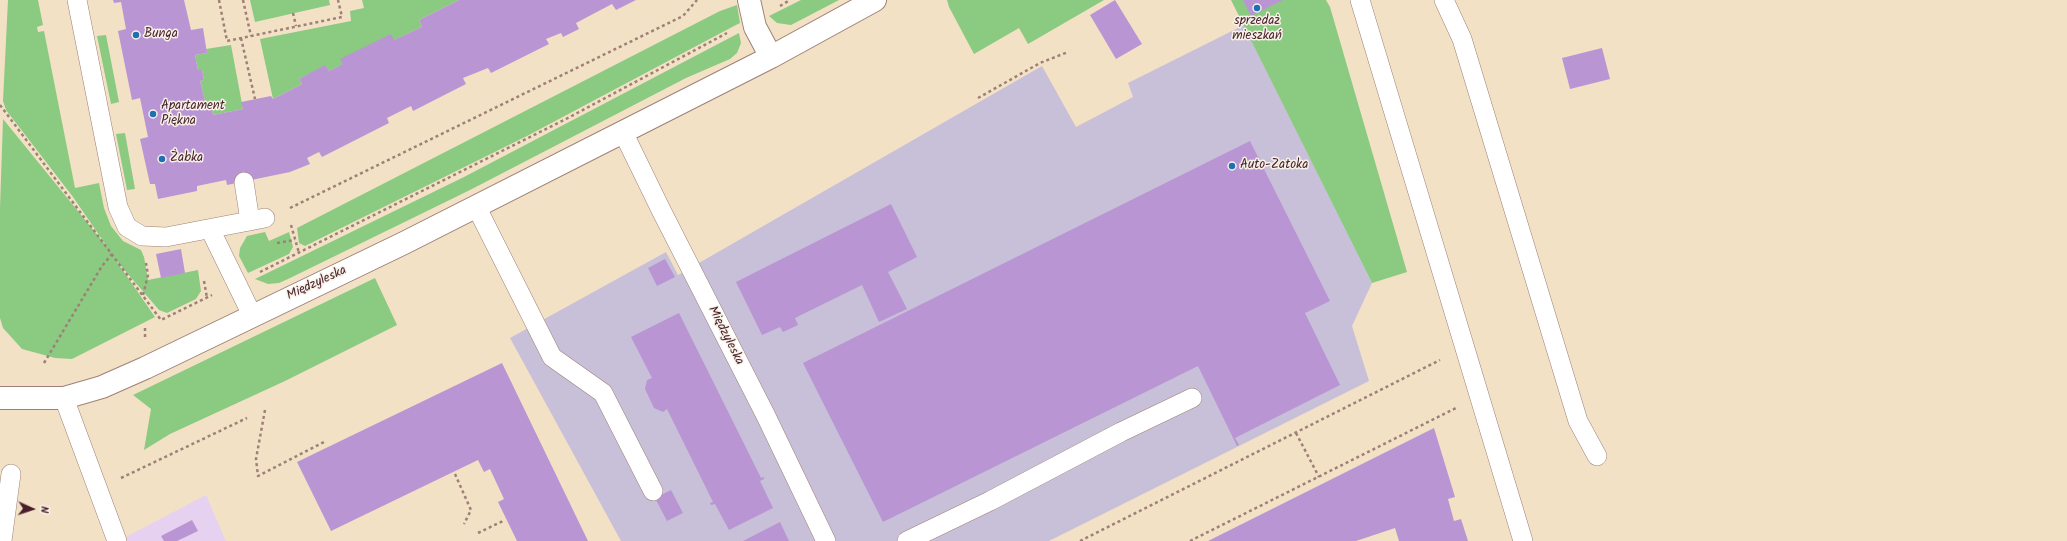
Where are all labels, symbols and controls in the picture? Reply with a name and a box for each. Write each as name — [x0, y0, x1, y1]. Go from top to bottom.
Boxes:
marker: sprzedaż mieszkań — [1252, 3, 1262, 13]
place label: sprzedaż mieszkań — [1232, 14, 1282, 45]
place label: Bunga — [144, 27, 178, 43]
marker: Bunga — [131, 30, 141, 40]
place label: Apartament Piękna — [161, 99, 225, 130]
marker: Apartament Piękna — [148, 109, 158, 119]
place label: Żabka — [170, 151, 203, 167]
marker: Żabka — [157, 154, 167, 164]
place label: Auto-Zatoka — [1240, 158, 1308, 174]
marker: Auto-Zatoka — [1227, 161, 1237, 171]
street label: Międzyleska — [285, 263, 349, 305]
street label: Międzyleska — [703, 304, 747, 368]
north arrow — [12, 489, 52, 529]
text: N — [35, 506, 53, 514]

